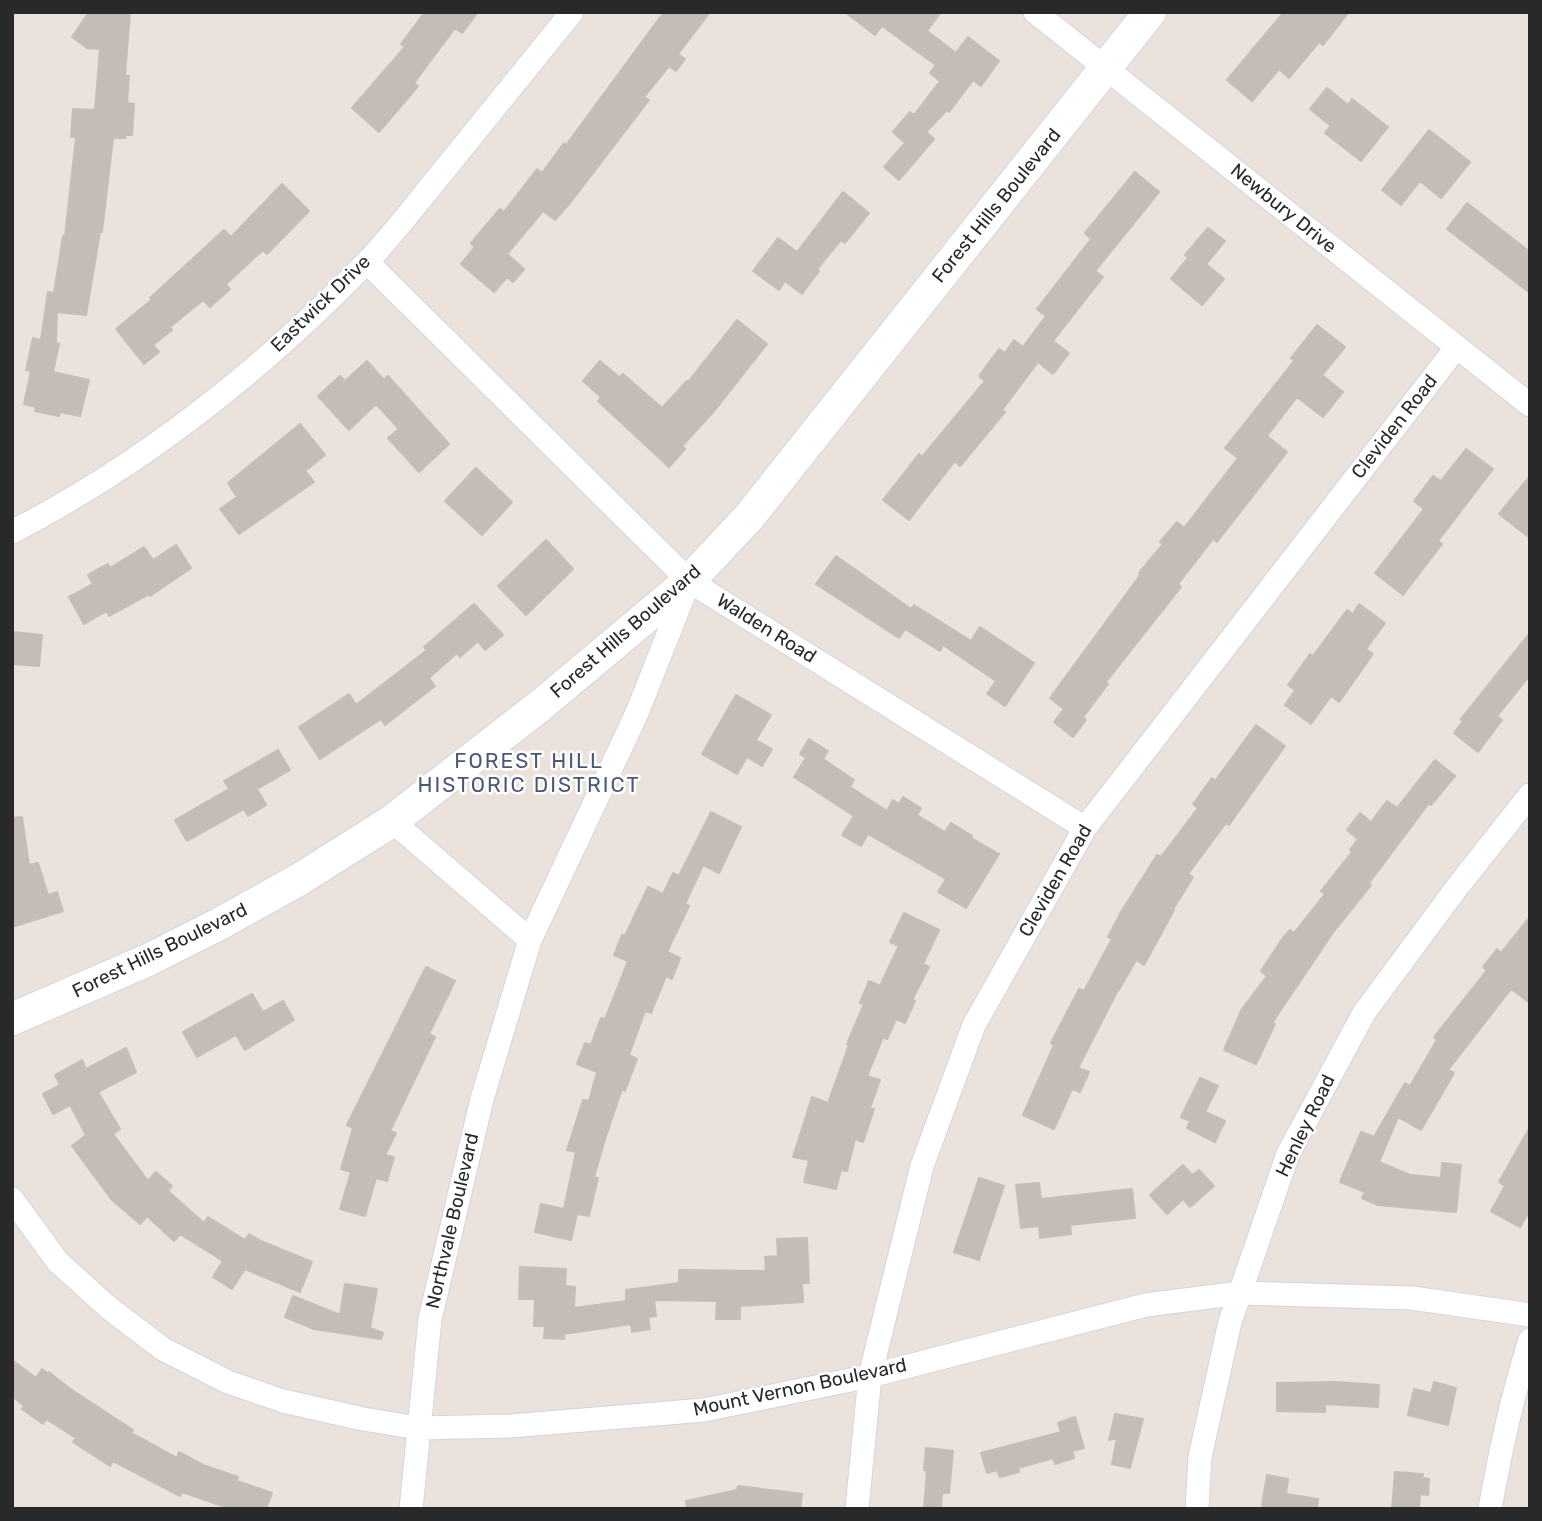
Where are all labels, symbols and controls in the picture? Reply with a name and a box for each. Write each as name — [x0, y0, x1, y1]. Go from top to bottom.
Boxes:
street label: Forest Hills Boulevard — [928, 124, 1066, 288]
street label: Newbury Drive — [1225, 159, 1341, 259]
street label: Eastwick Drive — [266, 251, 376, 357]
street label: Cleviden Road — [1347, 370, 1443, 484]
street label: Forest Hills Boulevard — [546, 560, 706, 704]
street label: Walden Road — [712, 589, 820, 669]
district label: FOREST HILL HISTORIC DISTRICT — [420, 749, 638, 799]
street label: Cleviden Road — [1015, 821, 1097, 941]
street label: Forest Hills Boulevard — [69, 899, 251, 1003]
street label: Henley Road — [1271, 1071, 1341, 1181]
street label: Northvale Boulevard — [422, 1131, 484, 1311]
street label: Mount Vernon Boulevard — [691, 1354, 909, 1422]

